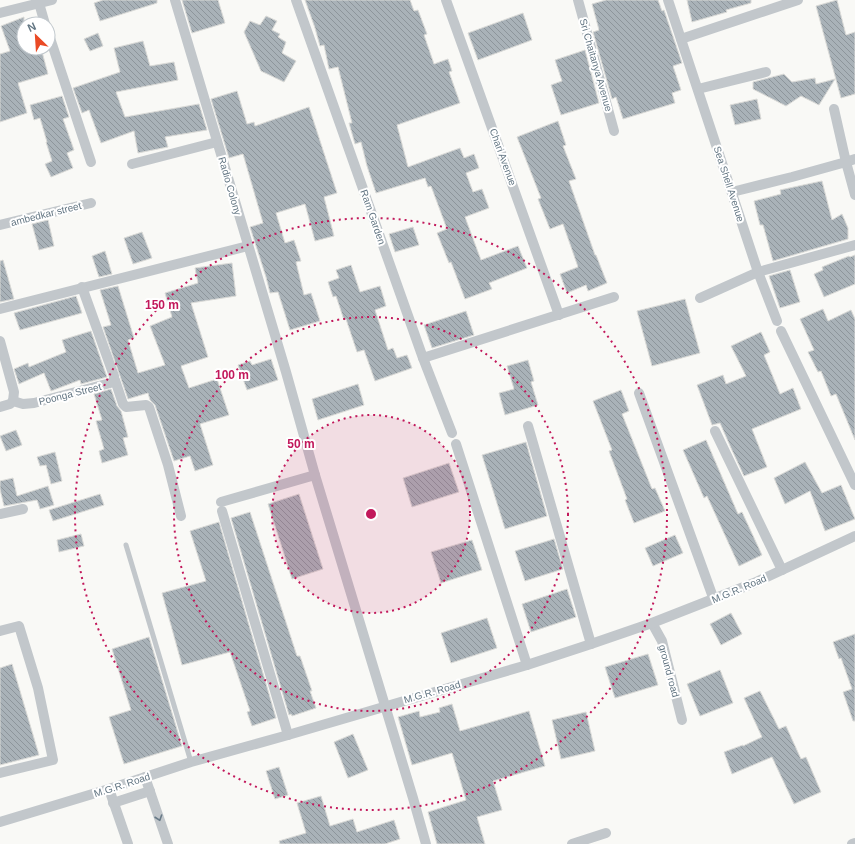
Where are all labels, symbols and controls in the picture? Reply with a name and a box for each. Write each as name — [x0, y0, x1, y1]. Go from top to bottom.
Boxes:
north arrow — [16, 16, 56, 56]
street label: Sri Chaitanya Avenue — [577, 17, 615, 113]
text: N — [26, 20, 38, 34]
street label: Chari Avenue — [488, 127, 519, 187]
street label: Sea Shell Avenue — [712, 145, 747, 224]
street label: Radio Colony — [216, 156, 244, 216]
street label: Ram Garden — [358, 188, 388, 246]
street label: ambedkar street — [10, 200, 83, 228]
text: 150 m — [145, 298, 179, 312]
text: 100 m — [215, 368, 249, 382]
street label: Poonga Street — [38, 381, 103, 407]
text: 50 m — [287, 437, 315, 451]
centre of rings — [364, 507, 378, 521]
street label: M.G.R. Road — [710, 573, 768, 605]
street label: ground road — [657, 644, 681, 698]
street label: M.G.R. Road — [402, 679, 462, 705]
street label: M.G.R. Road — [93, 771, 151, 799]
one-way arrow — [154, 814, 162, 821]

